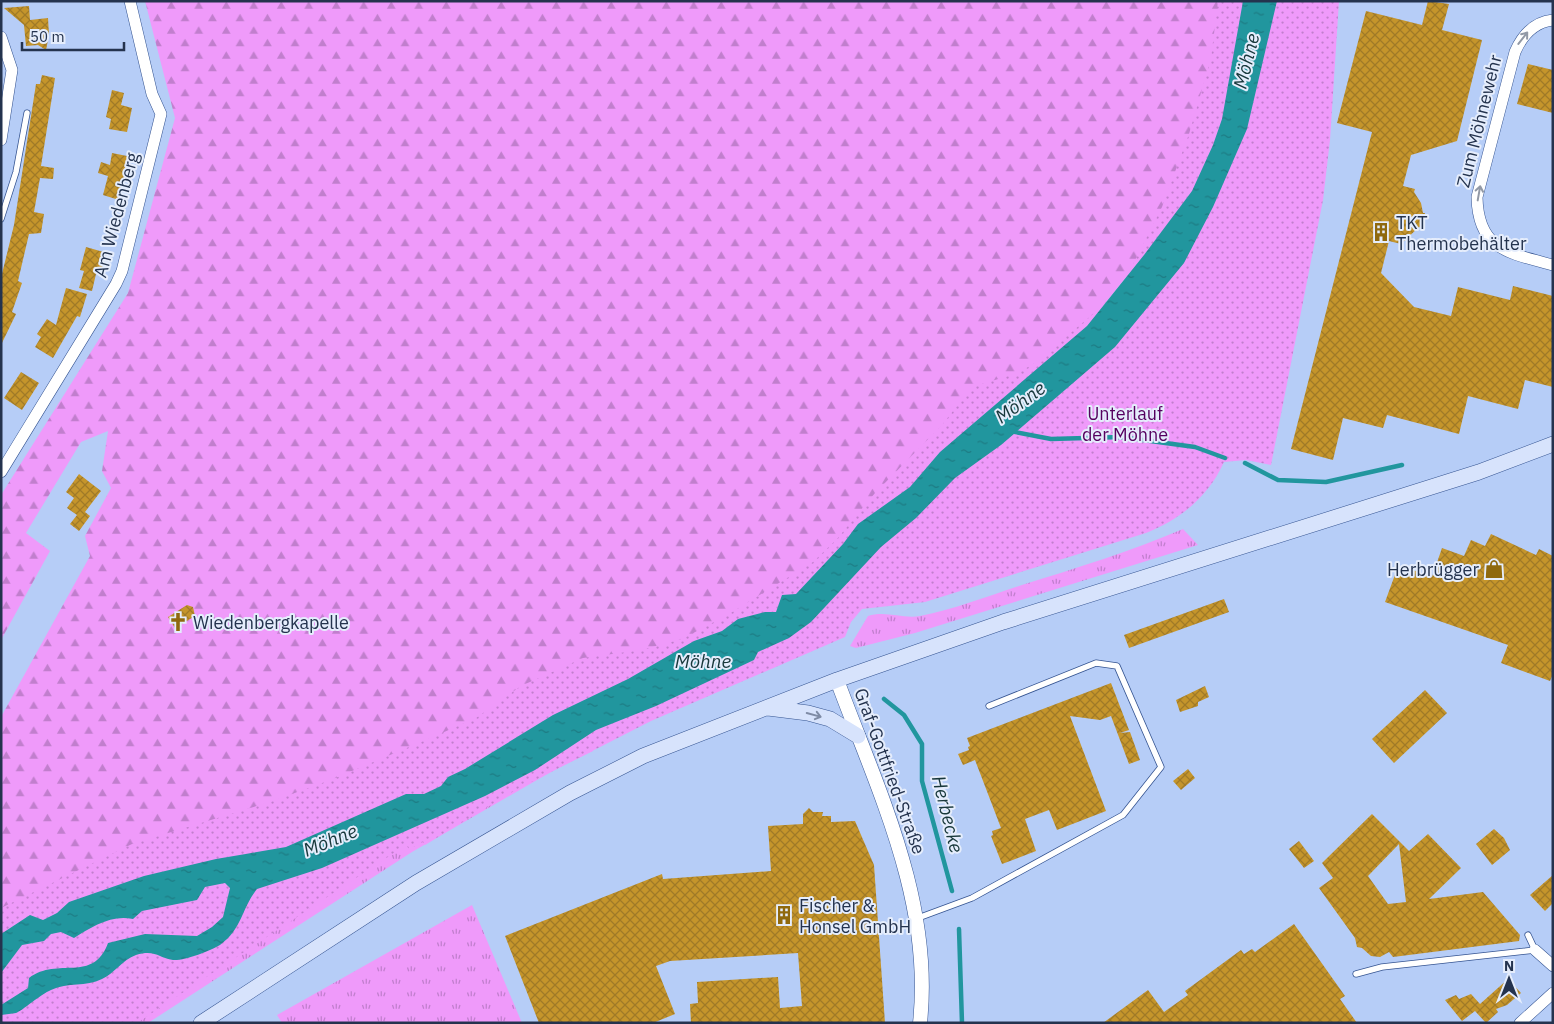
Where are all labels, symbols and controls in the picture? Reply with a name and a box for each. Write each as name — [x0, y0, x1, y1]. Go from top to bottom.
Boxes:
scale bar — [22, 20, 125, 52]
text: 50 m — [30, 27, 65, 46]
water label: Möhne — [1228, 30, 1265, 91]
one-way arrow — [1518, 32, 1529, 45]
street label: Zum Möhnewehr — [1451, 52, 1507, 190]
street label: Am Wiedenberg — [88, 149, 144, 280]
one-way arrow — [1474, 186, 1484, 202]
place label: TKT Thermobehälter — [1396, 211, 1527, 255]
building icon: TKT Thermobehälter — [1370, 221, 1392, 243]
water label: Möhne — [990, 376, 1050, 428]
park label: Unterlauf der Möhne — [1082, 402, 1168, 446]
place label: Herbrügger — [1387, 558, 1479, 581]
shop icon: Herbrügger — [1483, 558, 1505, 580]
church icon: Wiedenbergkapelle — [167, 611, 189, 633]
place label: Wiedenbergkapelle — [193, 611, 349, 634]
water label: Möhne — [675, 649, 732, 673]
street label: Graf-Gottfried-Straße — [849, 685, 931, 857]
one-way arrow — [806, 711, 822, 720]
water label: Herbecke — [927, 773, 969, 855]
water label: Möhne — [299, 818, 361, 862]
place label: Fischer & Honsel GmbH — [799, 894, 911, 938]
building icon: Fischer & Honsel GmbH — [773, 904, 795, 926]
north arrow — [1484, 954, 1534, 1004]
text: N — [1504, 957, 1514, 975]

